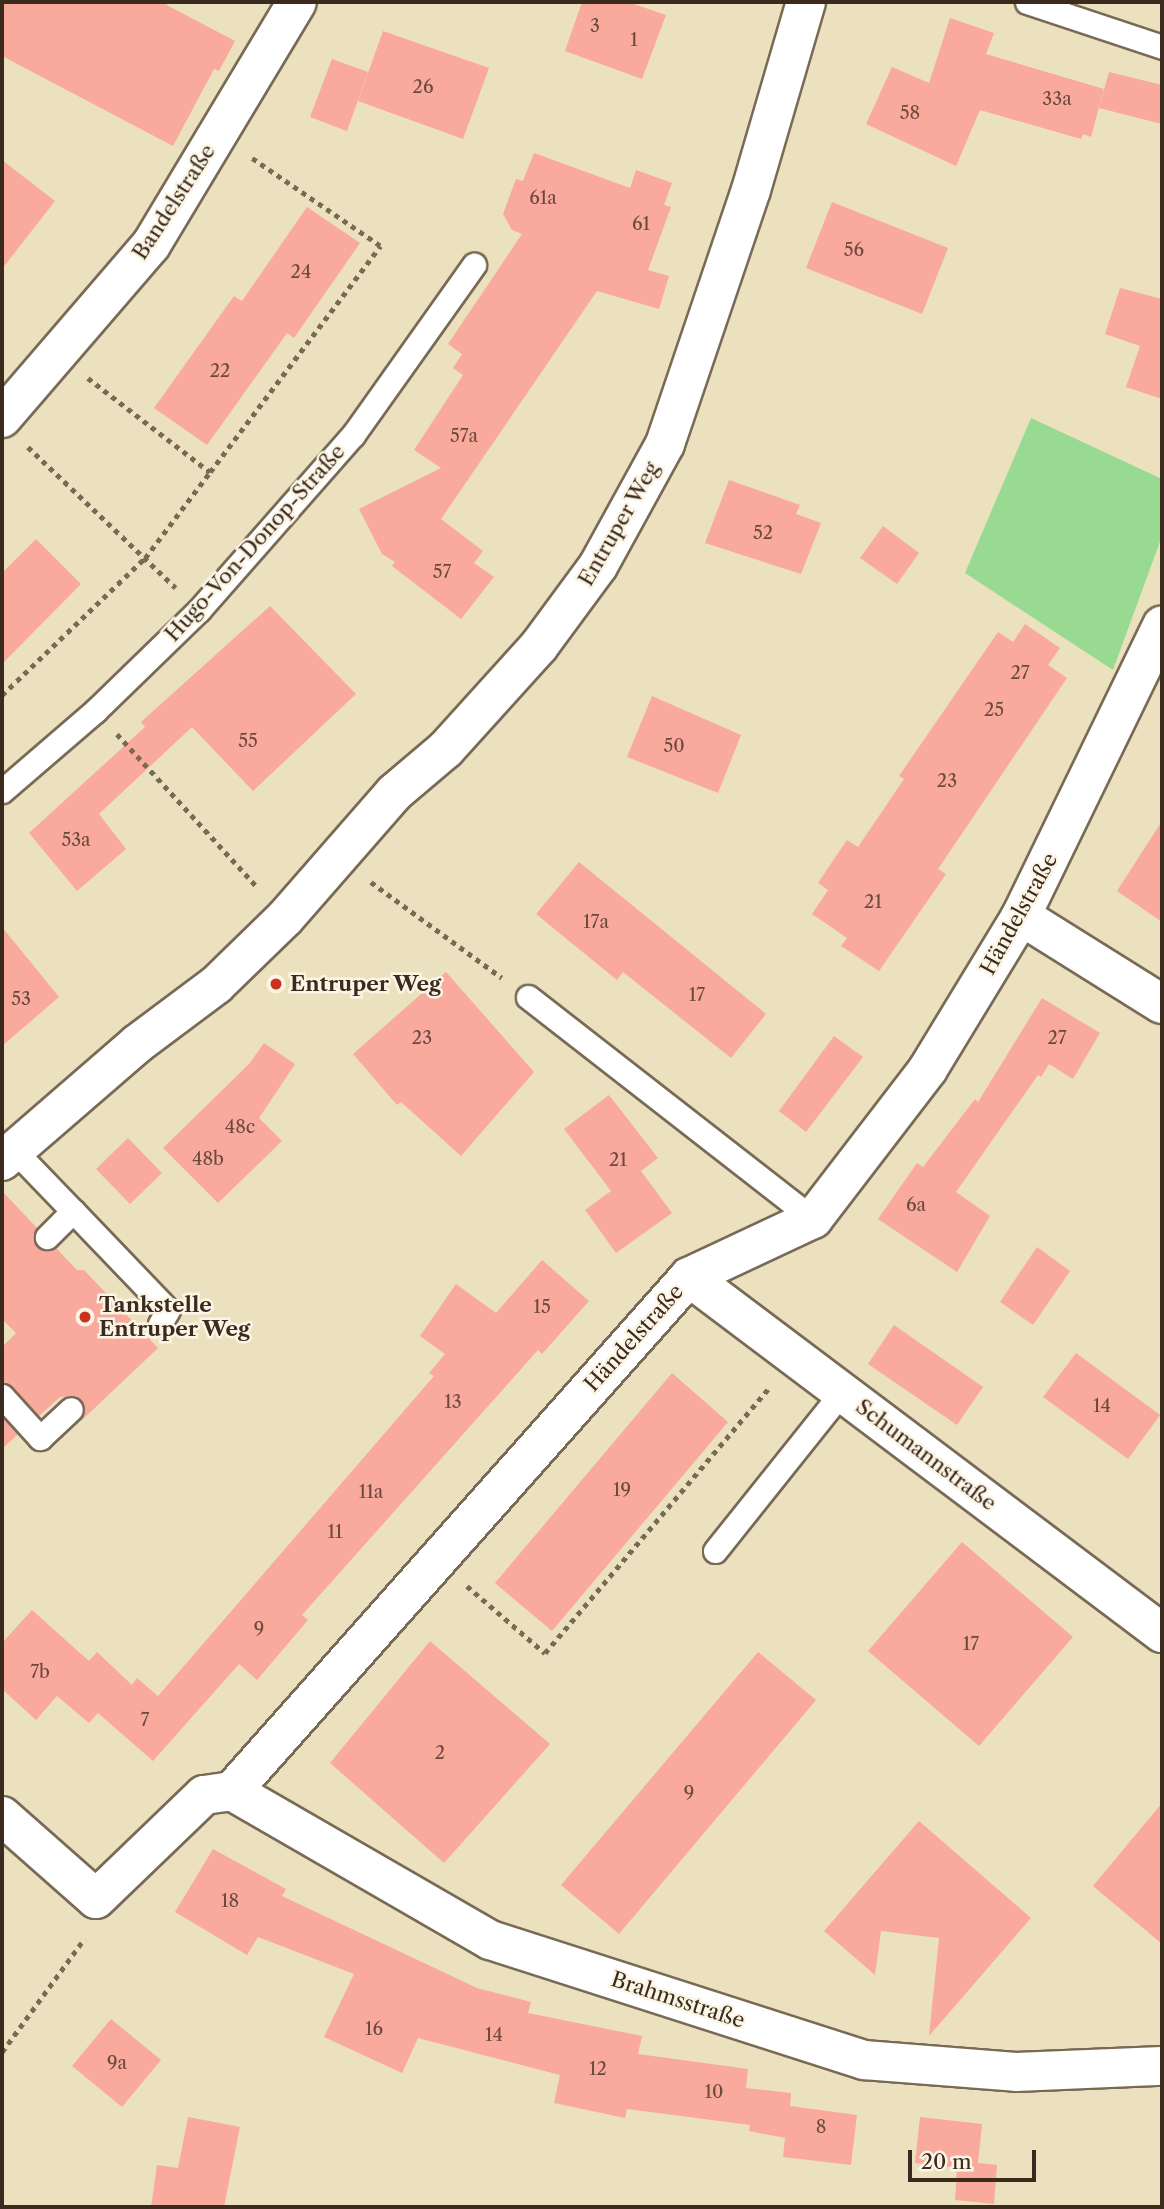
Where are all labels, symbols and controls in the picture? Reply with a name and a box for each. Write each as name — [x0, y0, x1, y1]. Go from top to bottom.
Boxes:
house number: 3 — [590, 15, 600, 37]
house number: 1 — [630, 29, 638, 51]
house number: 26 — [413, 76, 433, 98]
house number: 33a — [1042, 88, 1072, 110]
house number: 58 — [900, 102, 920, 124]
street label: Bandelstraße — [127, 140, 221, 264]
house number: 61a — [529, 187, 557, 209]
house number: 61 — [632, 213, 650, 235]
house number: 56 — [844, 239, 864, 261]
house number: 24 — [291, 261, 311, 283]
house number: 22 — [210, 360, 230, 382]
house number: 57a — [450, 425, 478, 447]
street label: Hugo-Von-Donop-Straße — [160, 439, 350, 647]
street label: Entruper Weg — [573, 457, 665, 591]
house number: 52 — [753, 522, 773, 544]
house number: 57 — [433, 561, 451, 583]
house number: 27 — [1010, 662, 1030, 684]
house number: 25 — [984, 699, 1004, 721]
house number: 55 — [238, 730, 258, 752]
house number: 50 — [663, 735, 685, 757]
house number: 23 — [937, 770, 957, 792]
house number: 53a — [61, 829, 91, 851]
street label: Händelstraße — [975, 849, 1063, 979]
house number: 21 — [864, 891, 882, 913]
house number: 17a — [583, 911, 609, 933]
place label: Entruper Weg — [290, 971, 442, 997]
marker: Entruper Weg — [268, 976, 284, 992]
house number: 17 — [689, 984, 705, 1006]
house number: 53 — [11, 988, 31, 1010]
house number: 23 — [412, 1027, 432, 1049]
house number: 27 — [1047, 1027, 1067, 1049]
house number: 48c — [225, 1116, 255, 1138]
house number: 48b — [192, 1148, 224, 1170]
house number: 21 — [609, 1149, 627, 1171]
house number: 6a — [906, 1194, 926, 1216]
street label: Händelstraße — [579, 1279, 689, 1397]
place label: Tankstelle Entruper Weg — [99, 1292, 251, 1342]
house number: 15 — [533, 1296, 551, 1318]
marker: Tankstelle Entruper Weg — [77, 1309, 93, 1325]
house number: 13 — [444, 1391, 462, 1413]
street label: Schumannstraße — [851, 1394, 1001, 1516]
house number: 14 — [1093, 1395, 1111, 1417]
house number: 19 — [613, 1479, 631, 1501]
house number: 11a — [359, 1481, 383, 1503]
house number: 11 — [327, 1521, 343, 1543]
house number: 9 — [254, 1618, 264, 1640]
house number: 17 — [963, 1633, 979, 1655]
house number: 7b — [30, 1661, 50, 1683]
house number: 7 — [141, 1709, 149, 1731]
house number: 2 — [435, 1742, 445, 1764]
house number: 9 — [684, 1782, 694, 1804]
house number: 18 — [221, 1890, 239, 1912]
street label: Brahmsstraße — [608, 1967, 748, 2033]
house number: 16 — [365, 2018, 383, 2040]
house number: 14 — [485, 2024, 503, 2046]
house number: 9a — [107, 2052, 127, 2074]
house number: 12 — [589, 2058, 607, 2080]
house number: 10 — [705, 2081, 723, 2103]
house number: 8 — [816, 2116, 826, 2138]
scale bar — [912, 2136, 1040, 2180]
text: 20 m — [921, 2149, 972, 2174]

